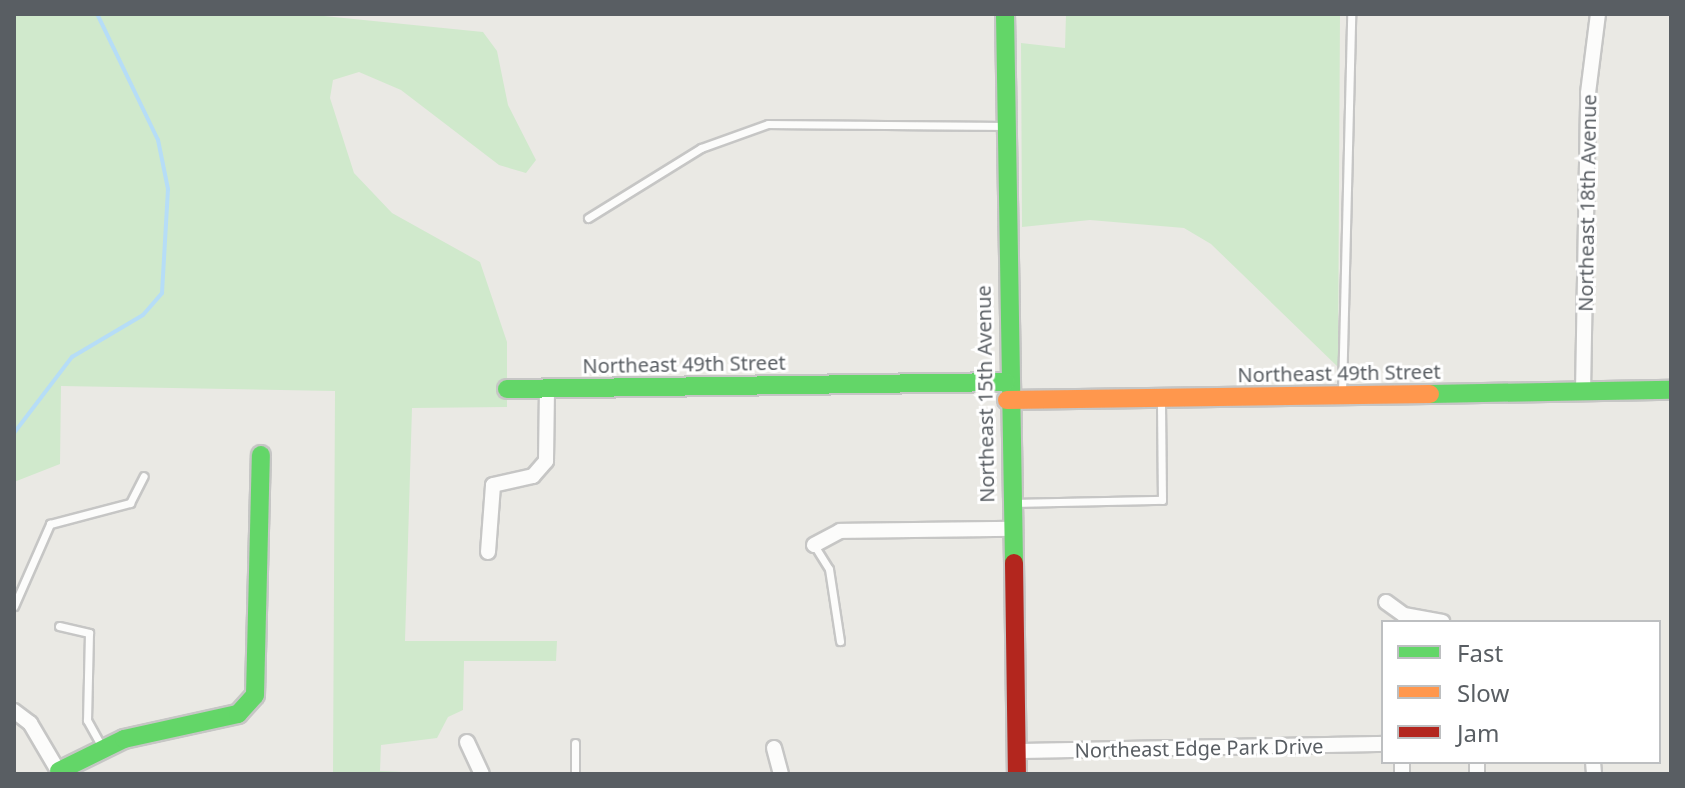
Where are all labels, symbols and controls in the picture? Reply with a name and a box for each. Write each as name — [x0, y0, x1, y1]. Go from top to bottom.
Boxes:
street label: Northeast 18th Avenue — [1573, 94, 1601, 312]
street label: Northeast 15th Avenue — [971, 285, 999, 503]
street label: Northeast 49th Street — [582, 350, 786, 378]
street label: Northeast 49th Street — [1237, 359, 1441, 387]
legend — [1381, 620, 1661, 764]
text: Fast — [1457, 636, 1503, 669]
text: Slow — [1457, 676, 1509, 709]
text: Jam — [1457, 716, 1499, 749]
street label: Northeast Edge Park Drive — [1074, 734, 1324, 762]

